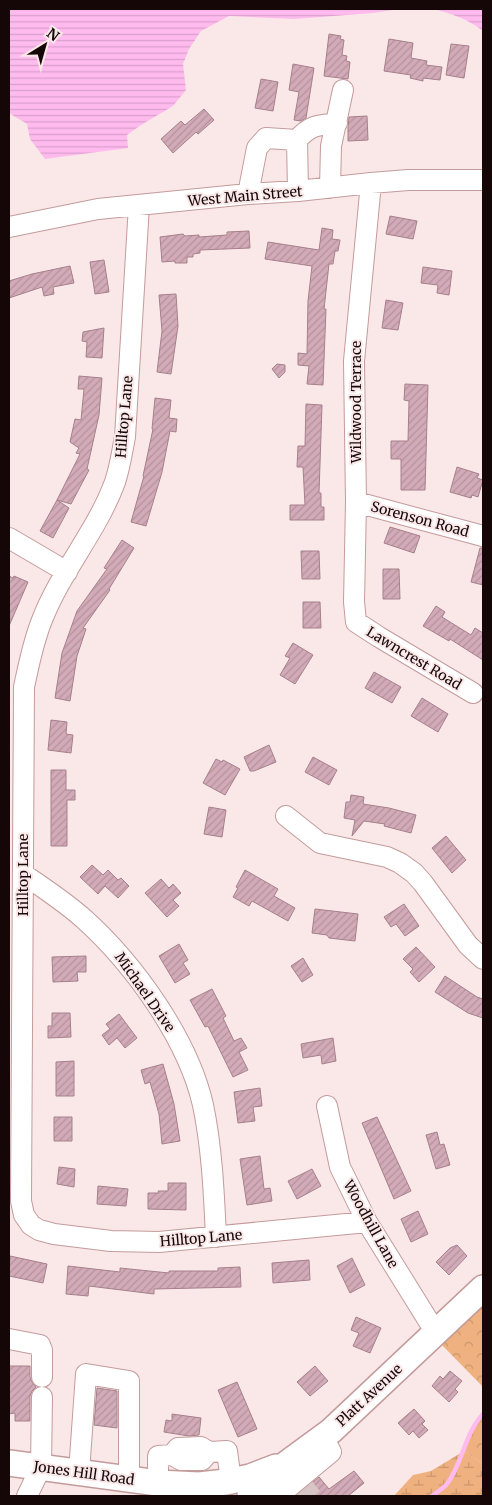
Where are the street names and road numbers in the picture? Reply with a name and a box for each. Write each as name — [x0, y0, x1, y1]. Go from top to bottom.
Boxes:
street label: West Main Street — [186, 182, 304, 210]
street label: Wildwood Terrace — [347, 341, 365, 464]
street label: Hilltop Lane — [111, 375, 137, 459]
street label: Sorenson Road — [369, 497, 472, 541]
street label: Lawncrest Road — [363, 622, 465, 694]
street label: Hilltop Lane — [14, 834, 32, 916]
street label: Michael Drive — [111, 949, 179, 1035]
street label: Woodhill Lane — [339, 1176, 403, 1271]
street label: Hilltop Lane — [159, 1225, 243, 1251]
street label: Platt Avenue — [332, 1360, 406, 1430]
street label: Jones Hill Road — [31, 1457, 136, 1489]

